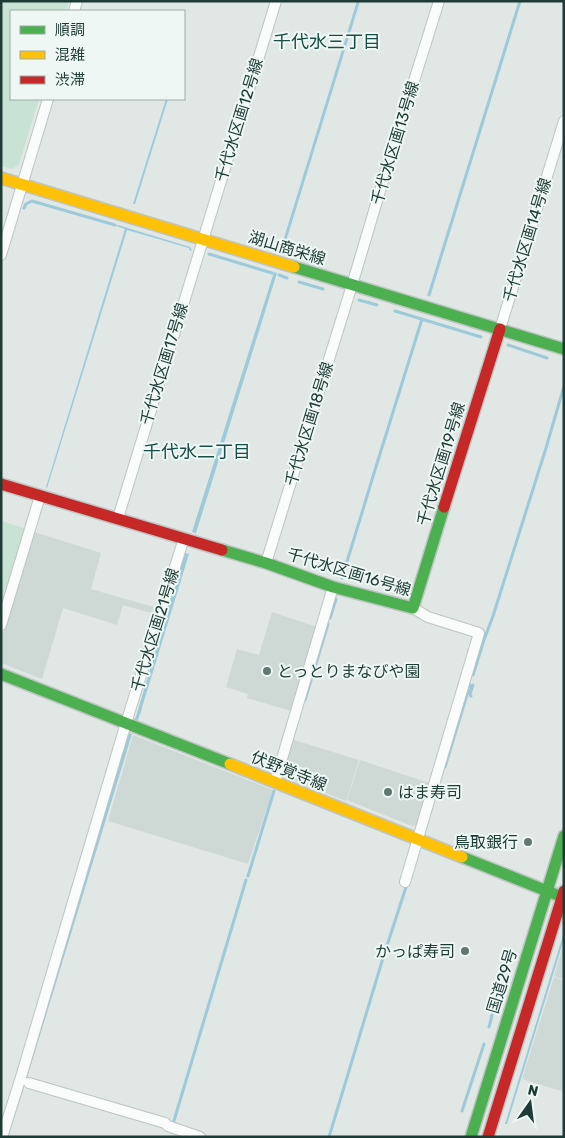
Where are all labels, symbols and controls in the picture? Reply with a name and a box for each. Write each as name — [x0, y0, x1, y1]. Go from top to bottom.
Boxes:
legend — [10, 10, 185, 100]
text: 順調 — [55, 21, 85, 39]
district label: 千代水三丁目 — [273, 31, 381, 53]
text: 混雑 — [55, 46, 85, 64]
street label: 千代水区画12号線 — [211, 56, 267, 184]
text: 渋滞 — [55, 71, 85, 89]
street label: 千代水区画13号線 — [367, 79, 423, 207]
street label: 千代水区画14号線 — [499, 176, 555, 304]
street label: 湖山商栄線 — [246, 227, 328, 269]
street label: 千代水区画17号線 — [136, 300, 192, 428]
street label: 千代水区画18号線 — [281, 360, 337, 488]
street label: 千代水区画19号線 — [413, 400, 469, 528]
district label: 千代水二丁目 — [143, 441, 251, 463]
street label: 千代水区画16号線 — [285, 544, 413, 600]
street label: 千代水区画21号線 — [127, 566, 183, 694]
place label: とっとりまなびや園 — [277, 662, 421, 681]
marker: とっとりまなびや園 — [261, 665, 273, 677]
street label: 伏野覚寺線 — [248, 747, 330, 795]
place label: はま寿司 — [398, 783, 462, 802]
marker: はま寿司 — [382, 786, 394, 798]
place label: 鳥取銀行 — [454, 833, 518, 852]
marker: 鳥取銀行 — [522, 836, 534, 848]
place label: かっぱ寿司 — [375, 942, 455, 961]
marker: かっぱ寿司 — [459, 945, 471, 957]
street label: 国道29号 — [483, 946, 521, 1016]
north arrow — [505, 1078, 555, 1128]
text: N — [526, 1081, 540, 1100]

